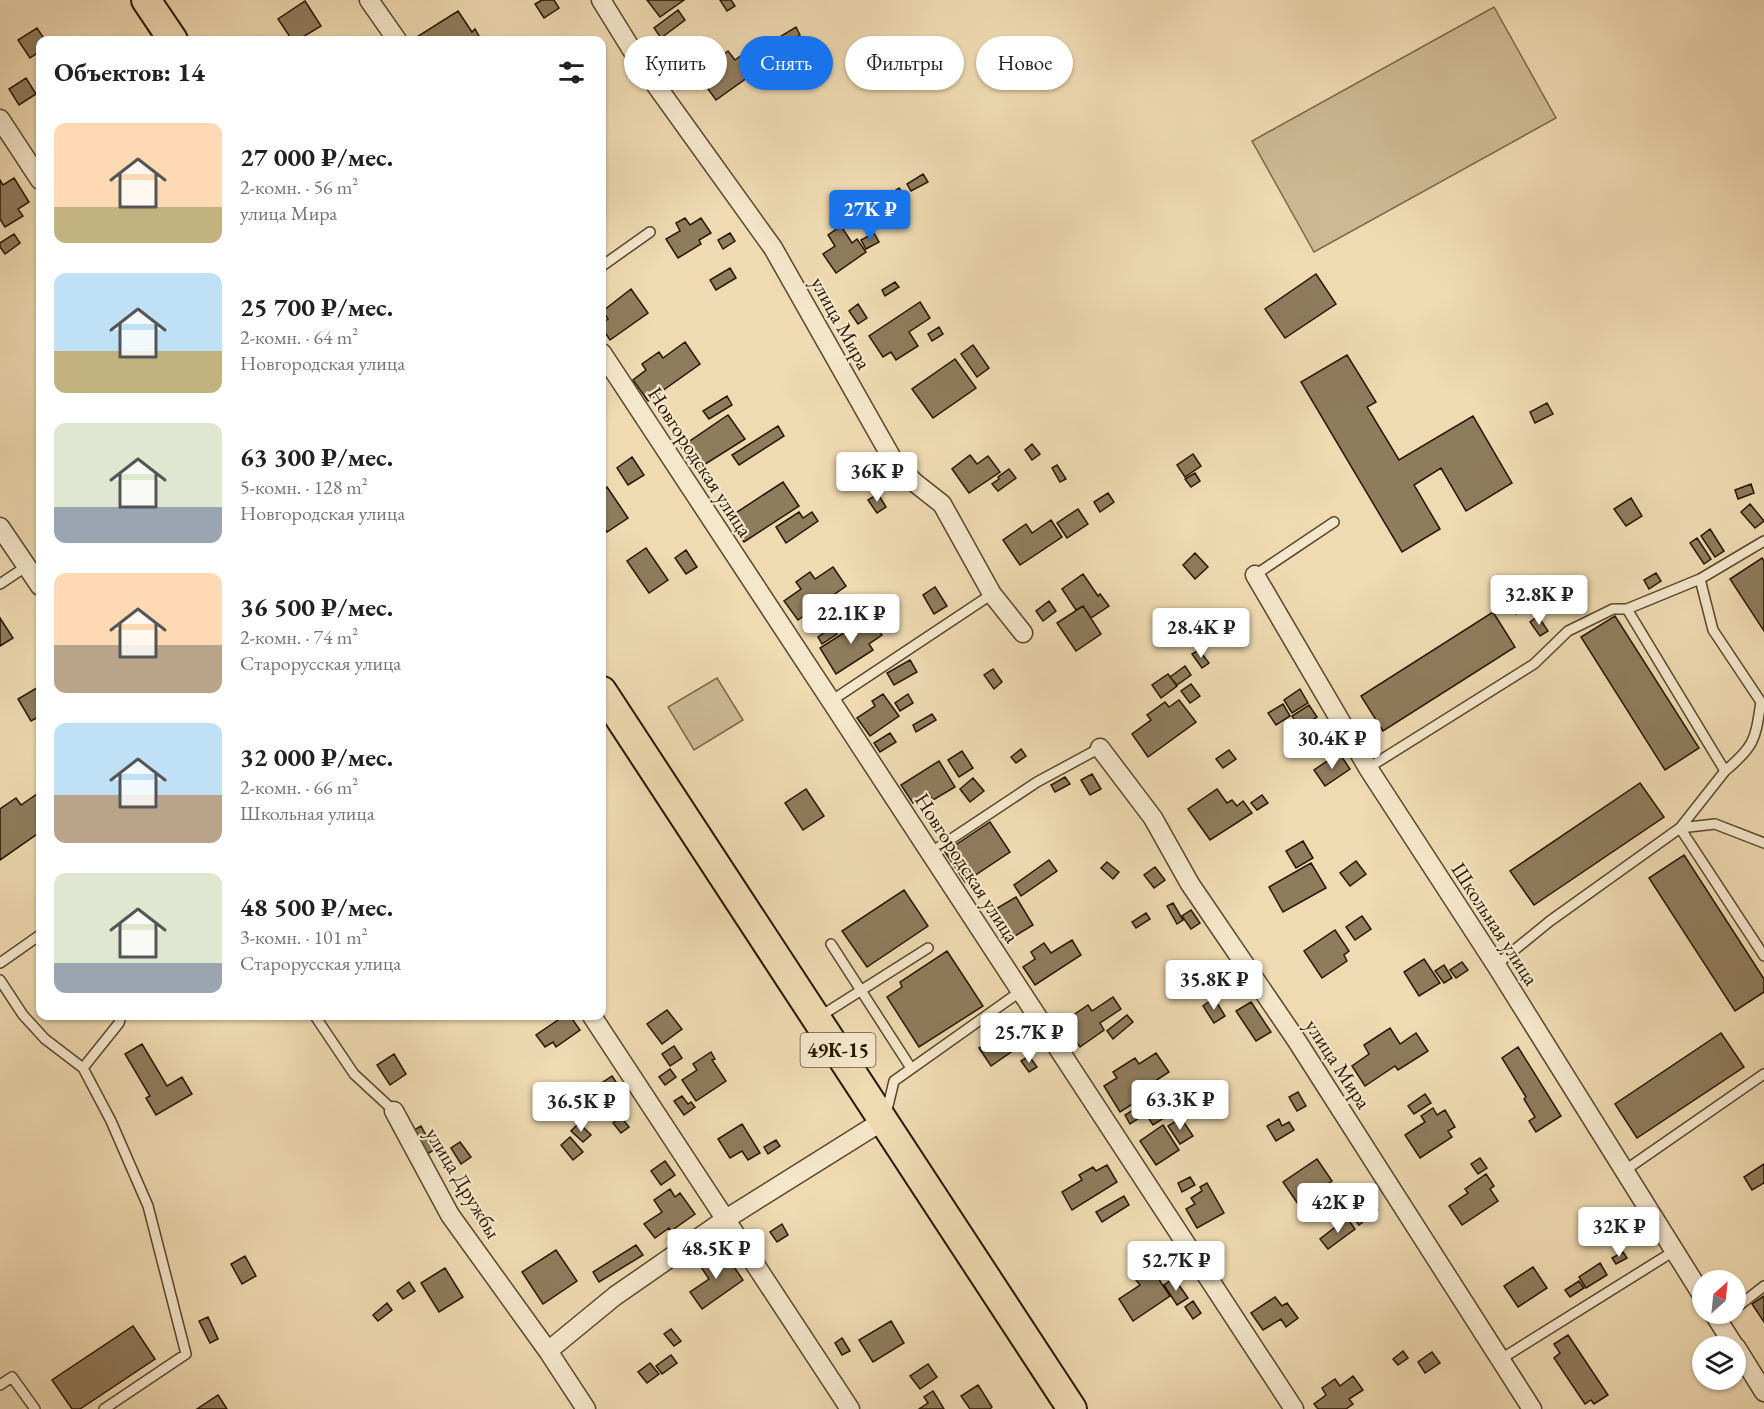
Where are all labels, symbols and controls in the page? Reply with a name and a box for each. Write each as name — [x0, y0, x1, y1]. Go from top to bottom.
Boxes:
chip: Купить — [624, 36, 727, 90]
chip: Снять — [739, 36, 833, 90]
chip: Фильтры — [845, 36, 964, 90]
chip: Новое — [976, 36, 1073, 90]
text: Объектов: 14 — [54, 55, 205, 89]
icon: filters — [555, 56, 588, 89]
text: 27 000 ₽/мес. — [240, 140, 393, 174]
icon: home — [102, 147, 174, 219]
text: 2-комн. · 56 m² — [240, 174, 358, 200]
pin: 27K ₽ — [828, 190, 912, 241]
text: 27K ₽ — [843, 196, 897, 222]
text: улица Мира — [240, 200, 337, 226]
street label: улица Мира — [805, 272, 878, 374]
text: 25 700 ₽/мес. — [240, 290, 393, 324]
icon: home — [102, 297, 174, 369]
text: 2-комн. · 64 m² — [240, 324, 358, 350]
text: Новгородская улица — [240, 350, 405, 376]
street label: Новгородская улица — [642, 382, 759, 542]
text: 63 300 ₽/мес. — [240, 440, 393, 474]
icon: home — [102, 447, 174, 519]
pin: 36K ₽ — [835, 452, 919, 503]
text: 36K ₽ — [850, 458, 904, 484]
text: 5-комн. · 128 m² — [240, 474, 368, 500]
text: Новгородская улица — [240, 500, 405, 526]
pin: 32.8K ₽ — [1484, 575, 1594, 626]
text: 32.8K ₽ — [1505, 581, 1573, 607]
text: 36 500 ₽/мес. — [240, 590, 393, 624]
pin: 22.1K ₽ — [796, 594, 906, 645]
icon: home — [102, 597, 174, 669]
text: 22.1K ₽ — [817, 600, 885, 626]
pin: 28.4K ₽ — [1146, 608, 1256, 659]
text: 28.4K ₽ — [1167, 614, 1235, 640]
text: 2-комн. · 74 m² — [240, 624, 358, 650]
text: Старорусская улица — [240, 650, 401, 676]
pin: 30.4K ₽ — [1277, 719, 1387, 770]
text: 30.4K ₽ — [1298, 725, 1366, 751]
text: 32 000 ₽/мес. — [240, 740, 393, 774]
icon: home — [102, 747, 174, 819]
text: 2-комн. · 66 m² — [240, 774, 358, 800]
street label: Новгородская улица — [909, 788, 1026, 948]
text: Школьная улица — [240, 800, 375, 826]
street label: Школьная улица — [1446, 857, 1546, 991]
text: 48 500 ₽/мес. — [240, 890, 393, 924]
icon: home — [102, 897, 174, 969]
text: 3-комн. · 101 m² — [240, 924, 368, 950]
text: Старорусская улица — [240, 950, 401, 976]
pin: 35.8K ₽ — [1159, 960, 1269, 1011]
text: 35.8K ₽ — [1180, 966, 1248, 992]
pin: 25.7K ₽ — [974, 1013, 1084, 1064]
street label: улица Мира — [1299, 1014, 1378, 1114]
text: 25.7K ₽ — [995, 1019, 1063, 1045]
road number: 49К-15 — [800, 1033, 876, 1067]
pin: 63.3K ₽ — [1125, 1080, 1235, 1131]
pin: 36.5K ₽ — [526, 1082, 636, 1133]
text: 63.3K ₽ — [1146, 1086, 1214, 1112]
text: 36.5K ₽ — [547, 1088, 615, 1114]
street label: улица Дружбы — [420, 1122, 507, 1243]
pin: 42K ₽ — [1296, 1183, 1380, 1234]
text: 42K ₽ — [1311, 1189, 1365, 1215]
pin: 32K ₽ — [1577, 1207, 1661, 1258]
text: 32K ₽ — [1592, 1213, 1646, 1239]
pin: 48.5K ₽ — [661, 1229, 771, 1280]
text: 48.5K ₽ — [682, 1235, 750, 1261]
pin: 52.7K ₽ — [1121, 1241, 1231, 1292]
text: 52.7K ₽ — [1142, 1247, 1210, 1273]
north arrow — [1692, 1270, 1746, 1324]
map controls — [1692, 1270, 1746, 1390]
button: layers — [1692, 1336, 1746, 1390]

